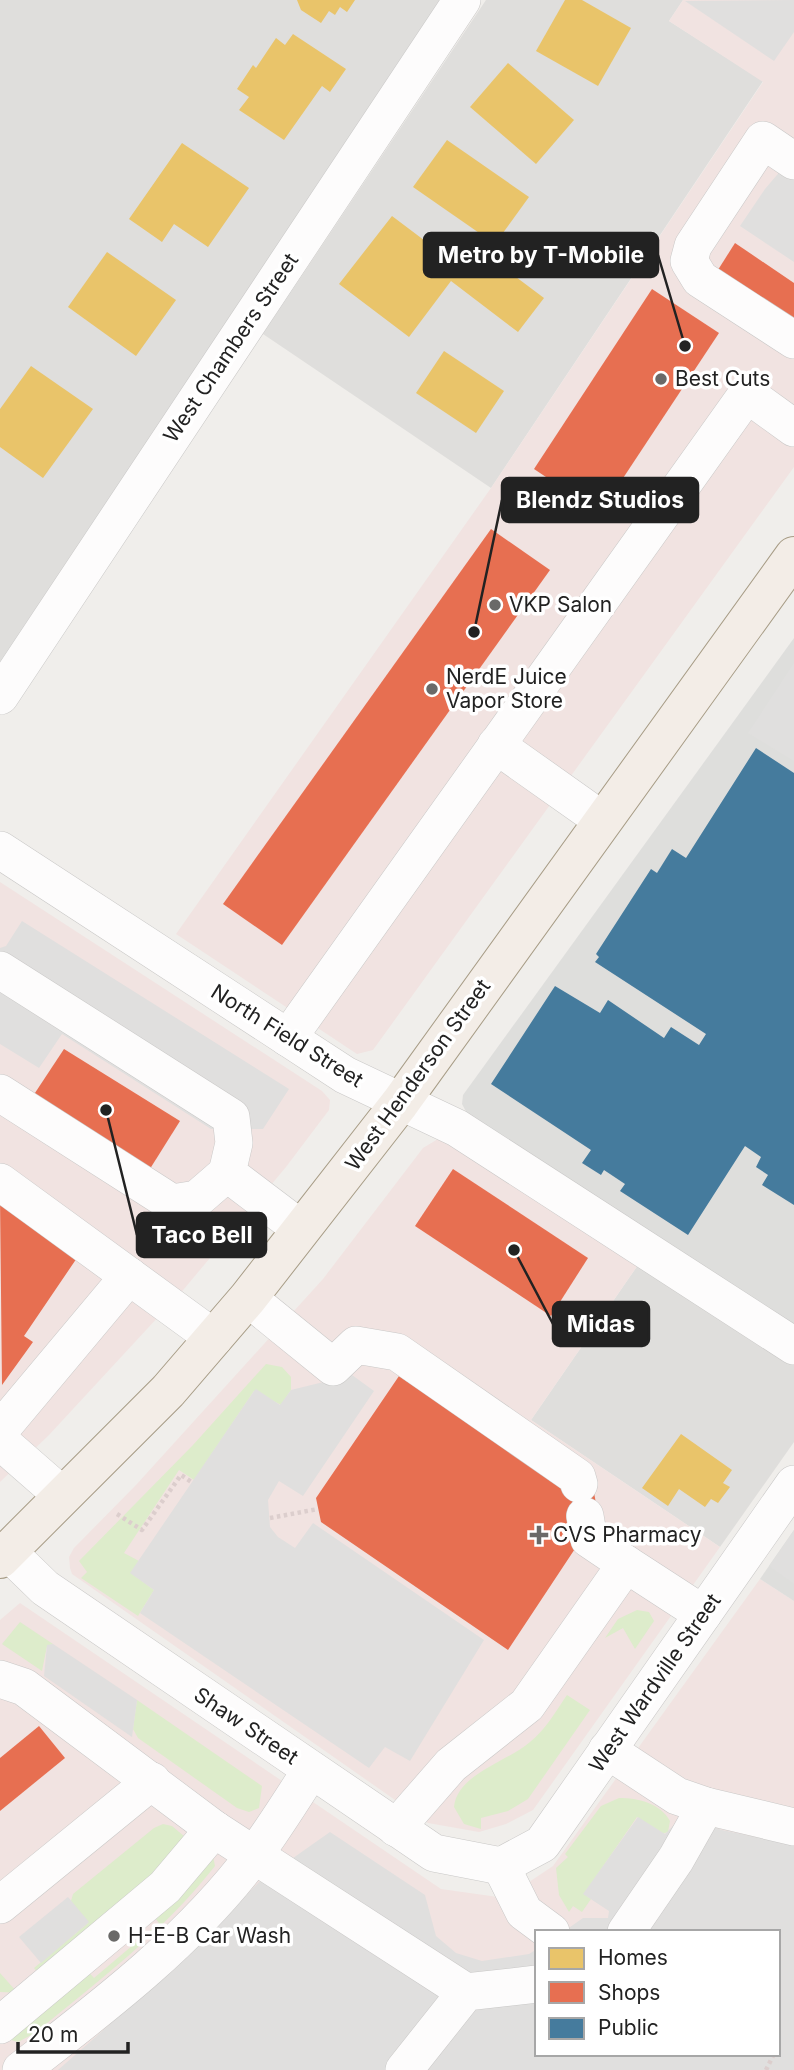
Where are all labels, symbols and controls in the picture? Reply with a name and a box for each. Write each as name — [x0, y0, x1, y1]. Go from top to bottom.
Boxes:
callout: Metro by T-Mobile — [424, 233, 658, 277]
text: Metro by T-Mobile — [438, 241, 644, 269]
street label: West Chambers Street — [158, 248, 303, 447]
place label: Best Cuts — [675, 366, 770, 391]
marker: Best Cuts — [653, 371, 669, 387]
callout: Blendz Studios — [502, 478, 698, 522]
text: Blendz Studios — [516, 486, 684, 514]
place label: VKP Salon — [509, 592, 612, 617]
marker: VKP Salon — [487, 597, 503, 613]
place label: NerdE Juice Vapor Store — [446, 664, 567, 713]
marker: NerdE Juice Vapor Store — [424, 681, 440, 697]
street label: West Henderson Street — [340, 974, 495, 1175]
street label: North Field Street — [207, 979, 368, 1093]
callout: Taco Bell — [137, 1213, 266, 1257]
text: Taco Bell — [151, 1221, 253, 1249]
callout: Midas — [553, 1302, 649, 1346]
text: Midas — [567, 1310, 635, 1338]
place label: CVS Pharmacy — [553, 1522, 702, 1547]
marker: CVS Pharmacy — [531, 1527, 547, 1543]
street label: West Wardville Street — [584, 1589, 726, 1777]
street label: Shaw Street — [190, 1682, 303, 1770]
place label: H-E-B Car Wash — [128, 1923, 291, 1948]
marker: H-E-B Car Wash — [106, 1928, 122, 1944]
legend — [535, 1930, 780, 2056]
text: Homes — [598, 1945, 668, 1970]
text: Shops — [598, 1980, 660, 2005]
scale bar — [18, 2010, 128, 2054]
text: Public — [598, 2015, 659, 2040]
text: 20 m — [28, 2022, 78, 2047]

